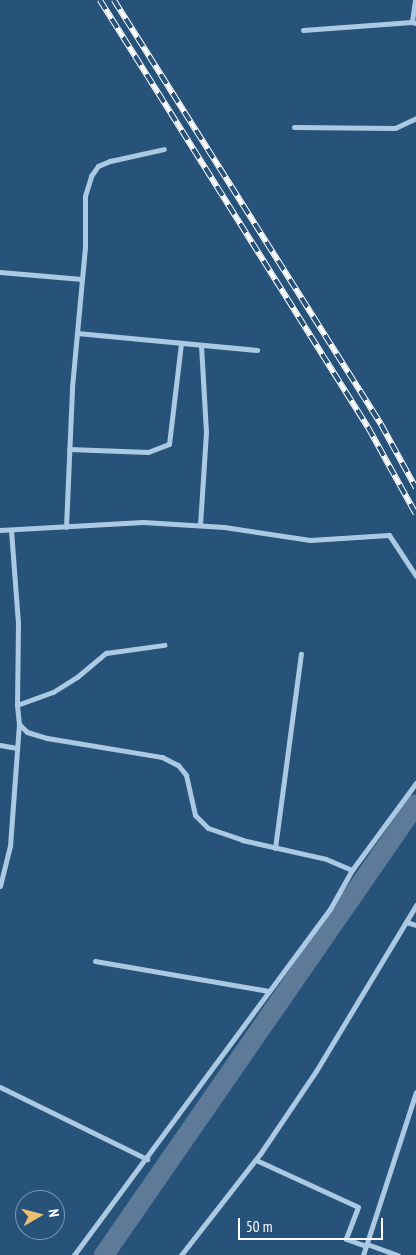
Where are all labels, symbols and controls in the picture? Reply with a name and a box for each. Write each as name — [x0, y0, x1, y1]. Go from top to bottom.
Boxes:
north arrow — [15, 1190, 65, 1240]
text: N — [44, 1208, 63, 1218]
scale bar — [241, 1208, 386, 1240]
text: 50 m — [246, 1217, 272, 1236]

